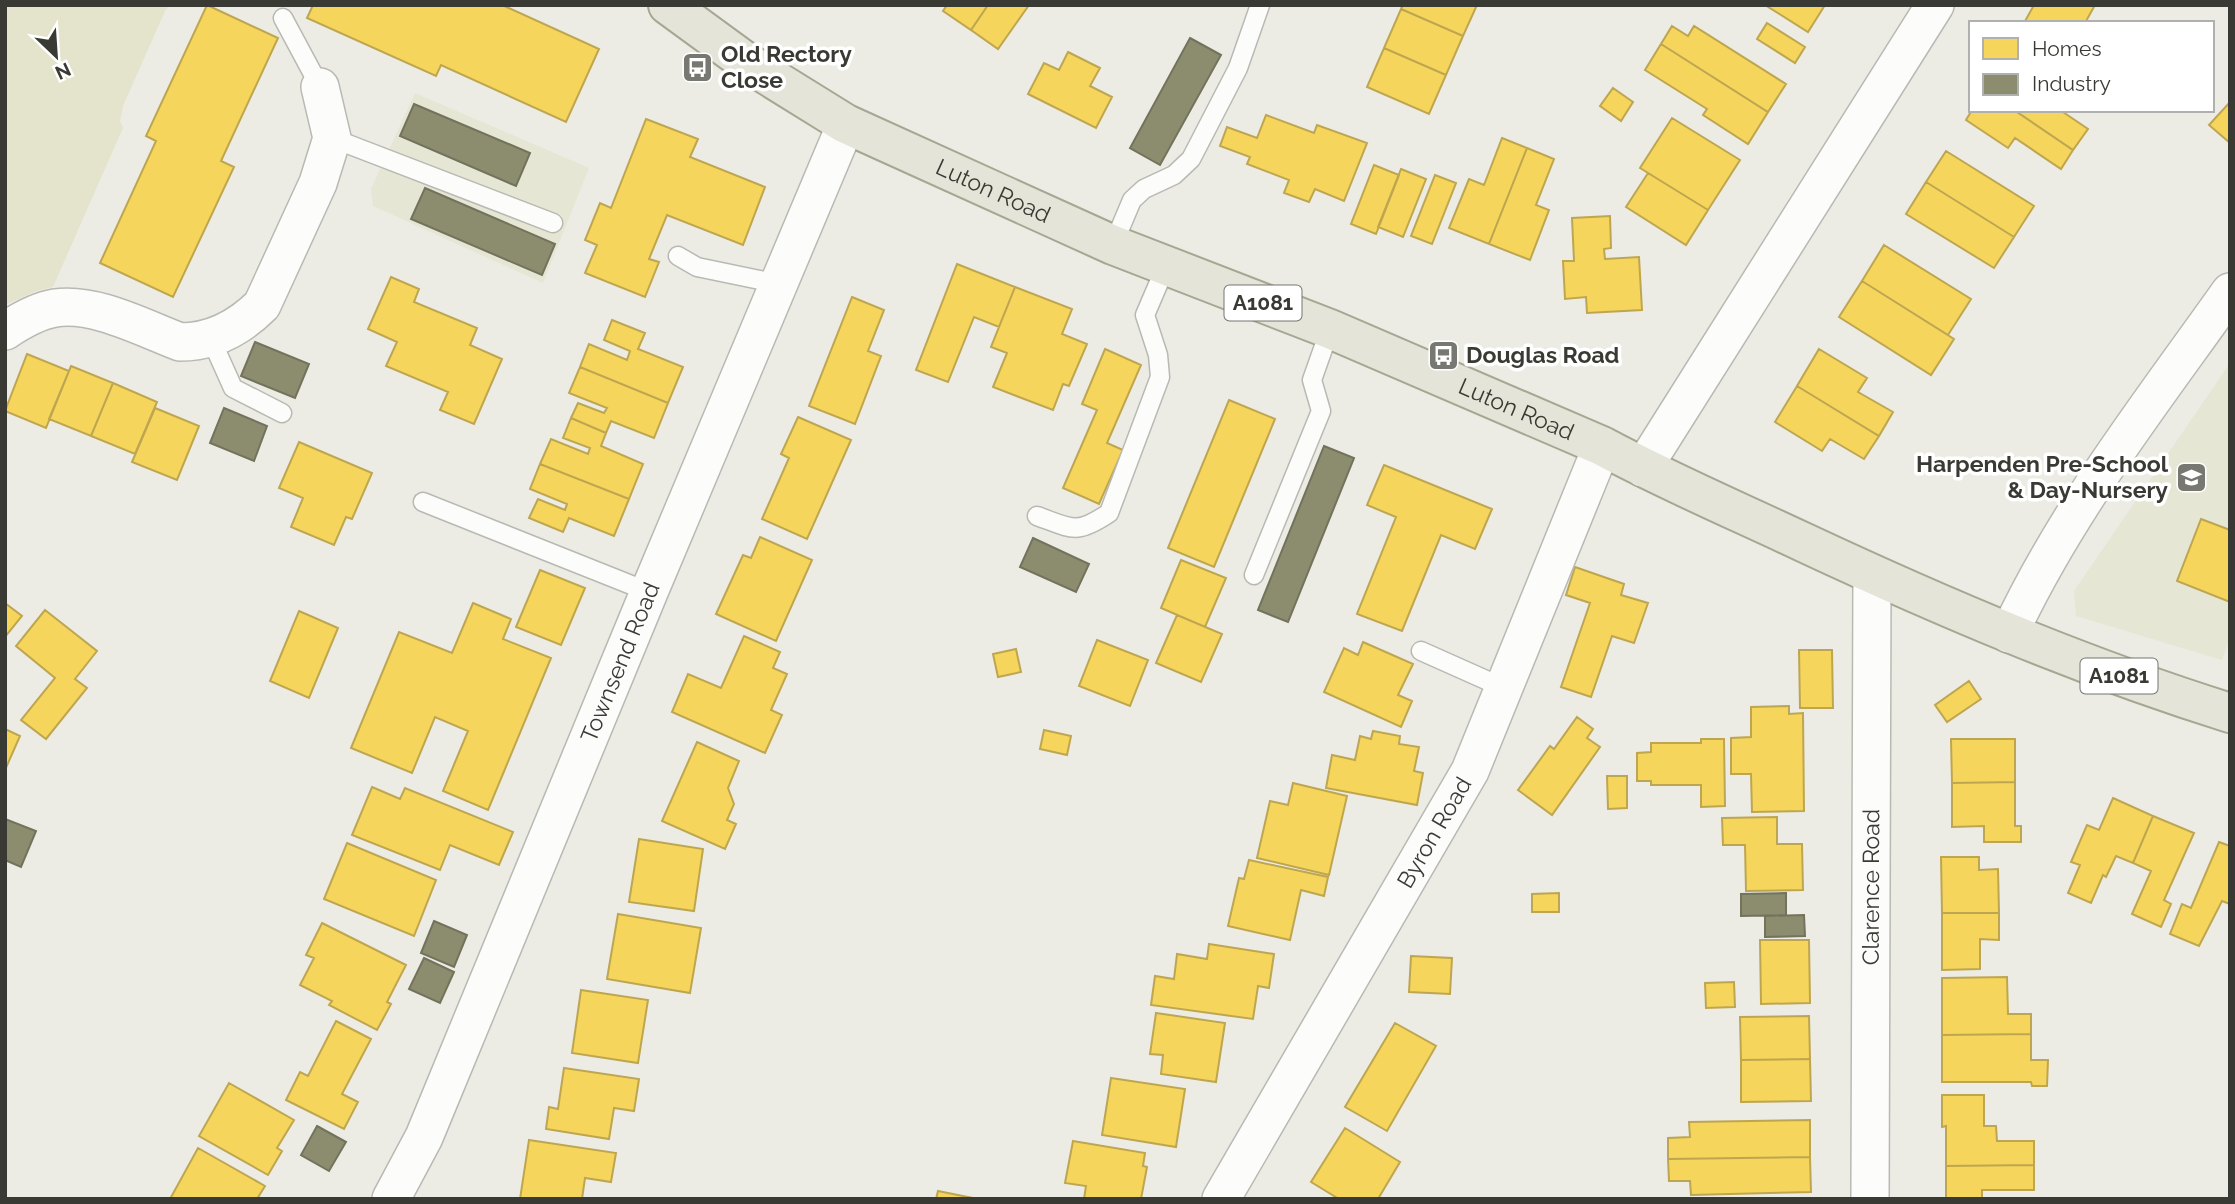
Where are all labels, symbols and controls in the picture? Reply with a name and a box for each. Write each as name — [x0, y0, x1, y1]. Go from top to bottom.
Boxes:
north arrow — [21, 21, 91, 91]
legend — [1969, 21, 2214, 112]
text: Homes — [2032, 36, 2102, 61]
place label: Old Rectory Close — [721, 40, 852, 93]
bus stop icon: Old Rectory Close — [681, 50, 715, 84]
text: N — [52, 58, 74, 84]
text: Industry — [2032, 71, 2111, 96]
street label: Luton Road — [932, 153, 1055, 228]
road number: A1081 — [1224, 286, 1302, 320]
bus stop icon: Douglas Road — [1426, 338, 1460, 372]
place label: Douglas Road — [1466, 341, 1619, 368]
street label: Luton Road — [1455, 372, 1578, 445]
place label: Harpenden Pre-School & Day-Nursery — [1916, 450, 2169, 503]
school or university icon: Harpenden Pre-School & Day-Nursery — [2174, 460, 2208, 494]
street label: Townsend Road — [575, 578, 665, 746]
road number: A1081 — [2080, 658, 2158, 694]
street label: Byron Road — [1391, 772, 1477, 892]
street label: Clarence Road — [1857, 809, 1884, 965]

